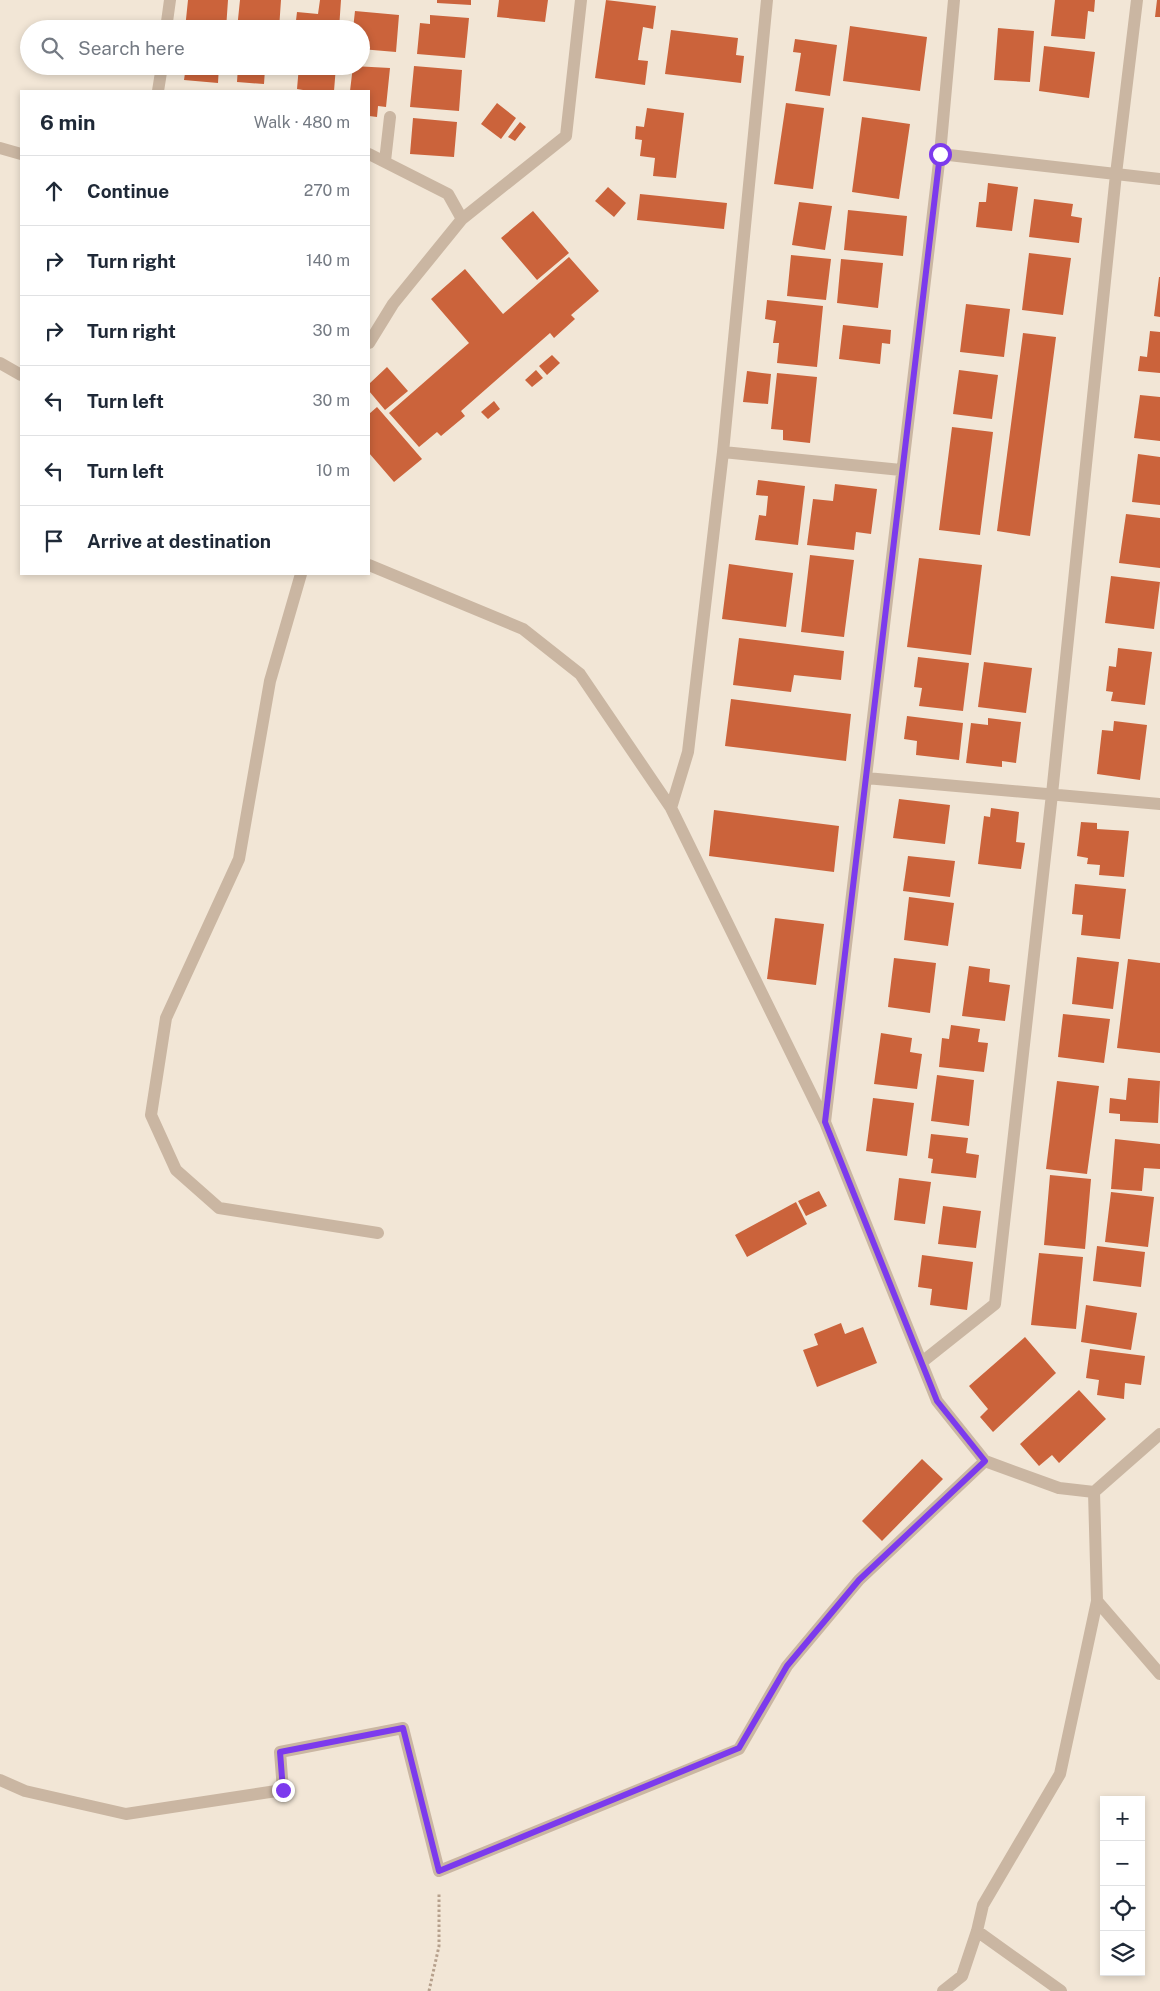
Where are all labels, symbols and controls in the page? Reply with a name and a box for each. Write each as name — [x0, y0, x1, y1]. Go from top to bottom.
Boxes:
search box — [20, 20, 370, 75]
icon: search — [38, 34, 66, 62]
text: Search here — [78, 37, 185, 59]
text: 6 min — [40, 110, 96, 135]
text: Walk · 480 m — [254, 113, 350, 132]
route start — [929, 143, 952, 166]
icon: ahead — [40, 177, 68, 205]
text: Continue — [87, 180, 169, 202]
text: 270 m — [304, 181, 350, 200]
icon: right — [40, 247, 68, 275]
text: Turn right — [87, 250, 176, 272]
text: 140 m — [306, 251, 350, 270]
icon: right — [40, 317, 68, 345]
text: Turn right — [87, 320, 176, 342]
text: 30 m — [313, 321, 350, 340]
icon: left — [40, 387, 68, 415]
text: Turn left — [87, 390, 164, 412]
text: 30 m — [313, 391, 350, 410]
icon: left — [40, 457, 68, 485]
text: Turn left — [87, 460, 164, 482]
text: 10 m — [316, 461, 350, 480]
icon: arrive — [40, 527, 68, 555]
text: Arrive at destination — [87, 530, 271, 552]
route end — [272, 1779, 295, 1802]
map controls — [1100, 1796, 1145, 1976]
button: + — [1100, 1796, 1145, 1841]
button: − — [1100, 1841, 1145, 1886]
button: locate — [1100, 1886, 1145, 1931]
button: layers — [1100, 1931, 1145, 1976]

